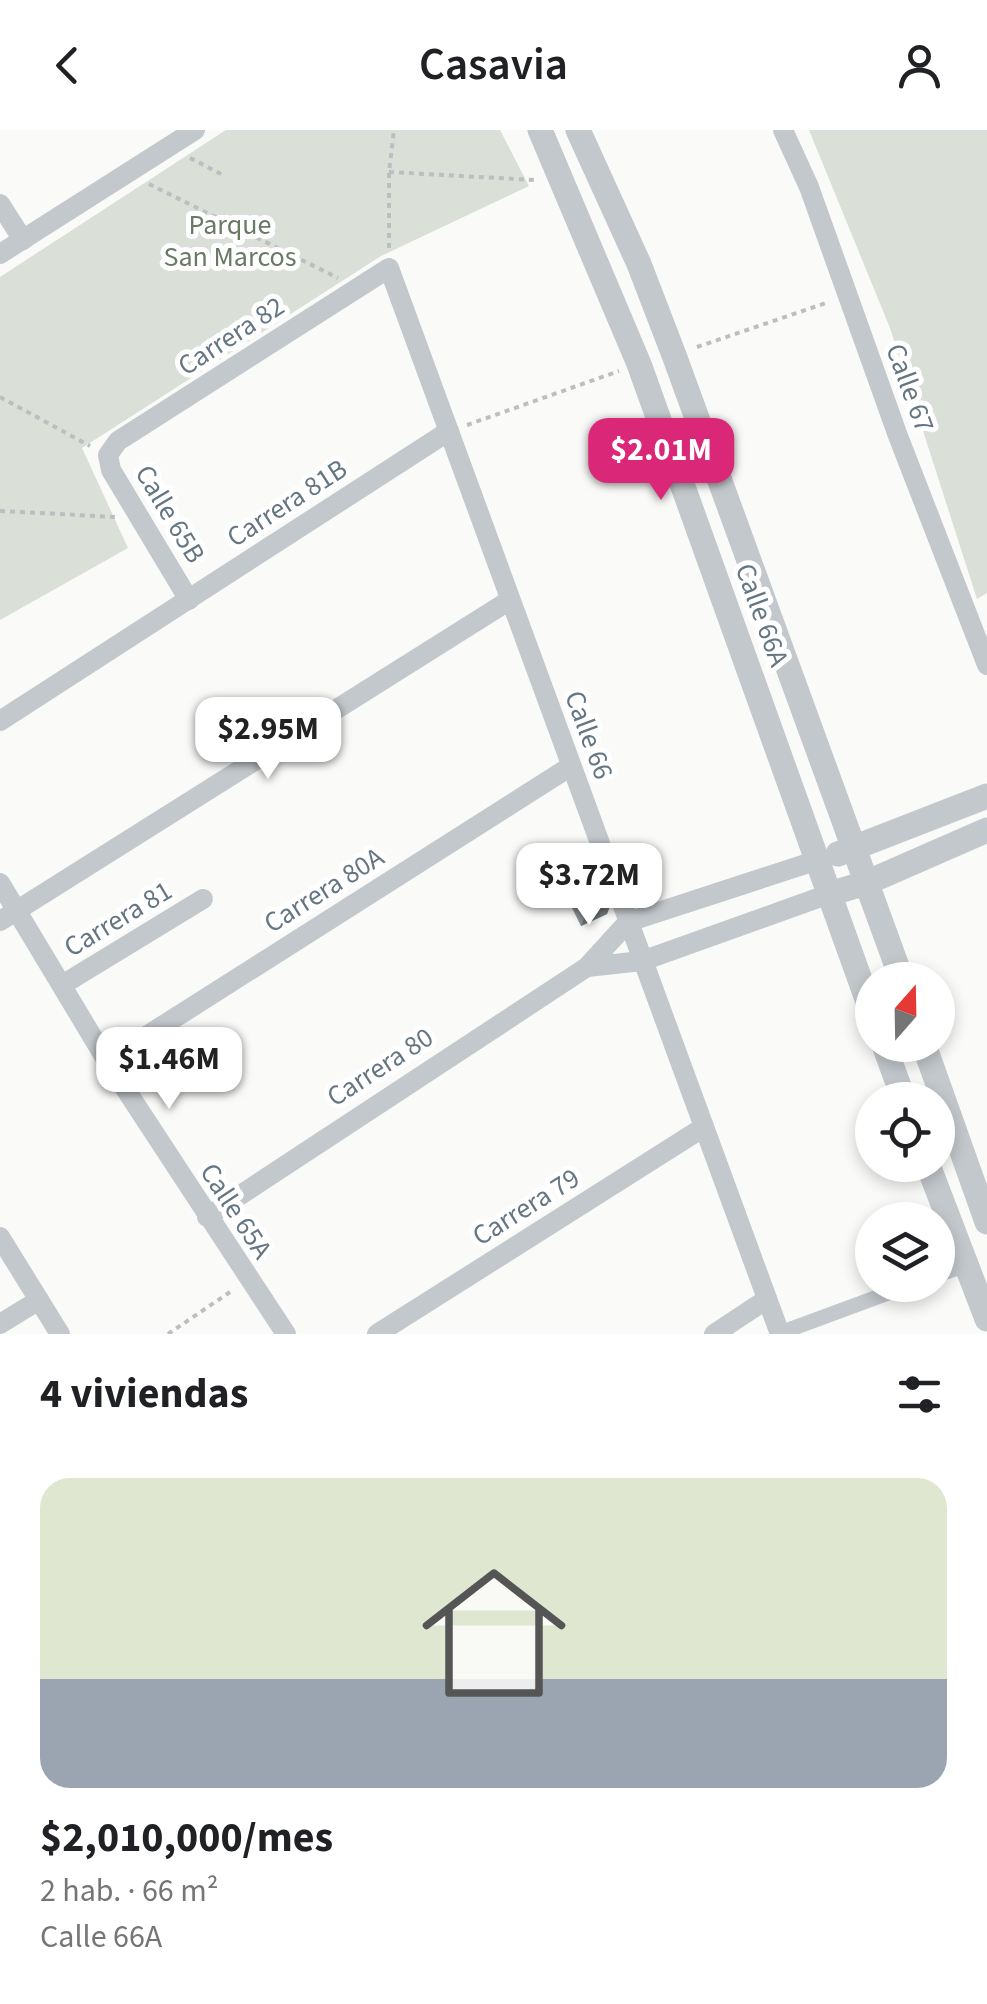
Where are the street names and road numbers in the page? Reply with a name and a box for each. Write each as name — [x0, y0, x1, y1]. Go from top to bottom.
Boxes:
street label: Carrera 82 — [170, 287, 292, 385]
street label: Calle 67 — [876, 338, 944, 438]
street label: Carrera 81B — [219, 449, 355, 557]
street label: Calle 65B — [125, 457, 215, 571]
street label: Calle 66A — [725, 558, 799, 673]
street label: Calle 66 — [555, 685, 623, 785]
street label: Carrera 80A — [256, 837, 392, 943]
street label: Carrera 81 — [56, 871, 180, 967]
street label: Carrera 80 — [319, 1018, 441, 1116]
street label: Calle 65A — [190, 1155, 282, 1267]
street label: Carrera 79 — [465, 1158, 587, 1256]

